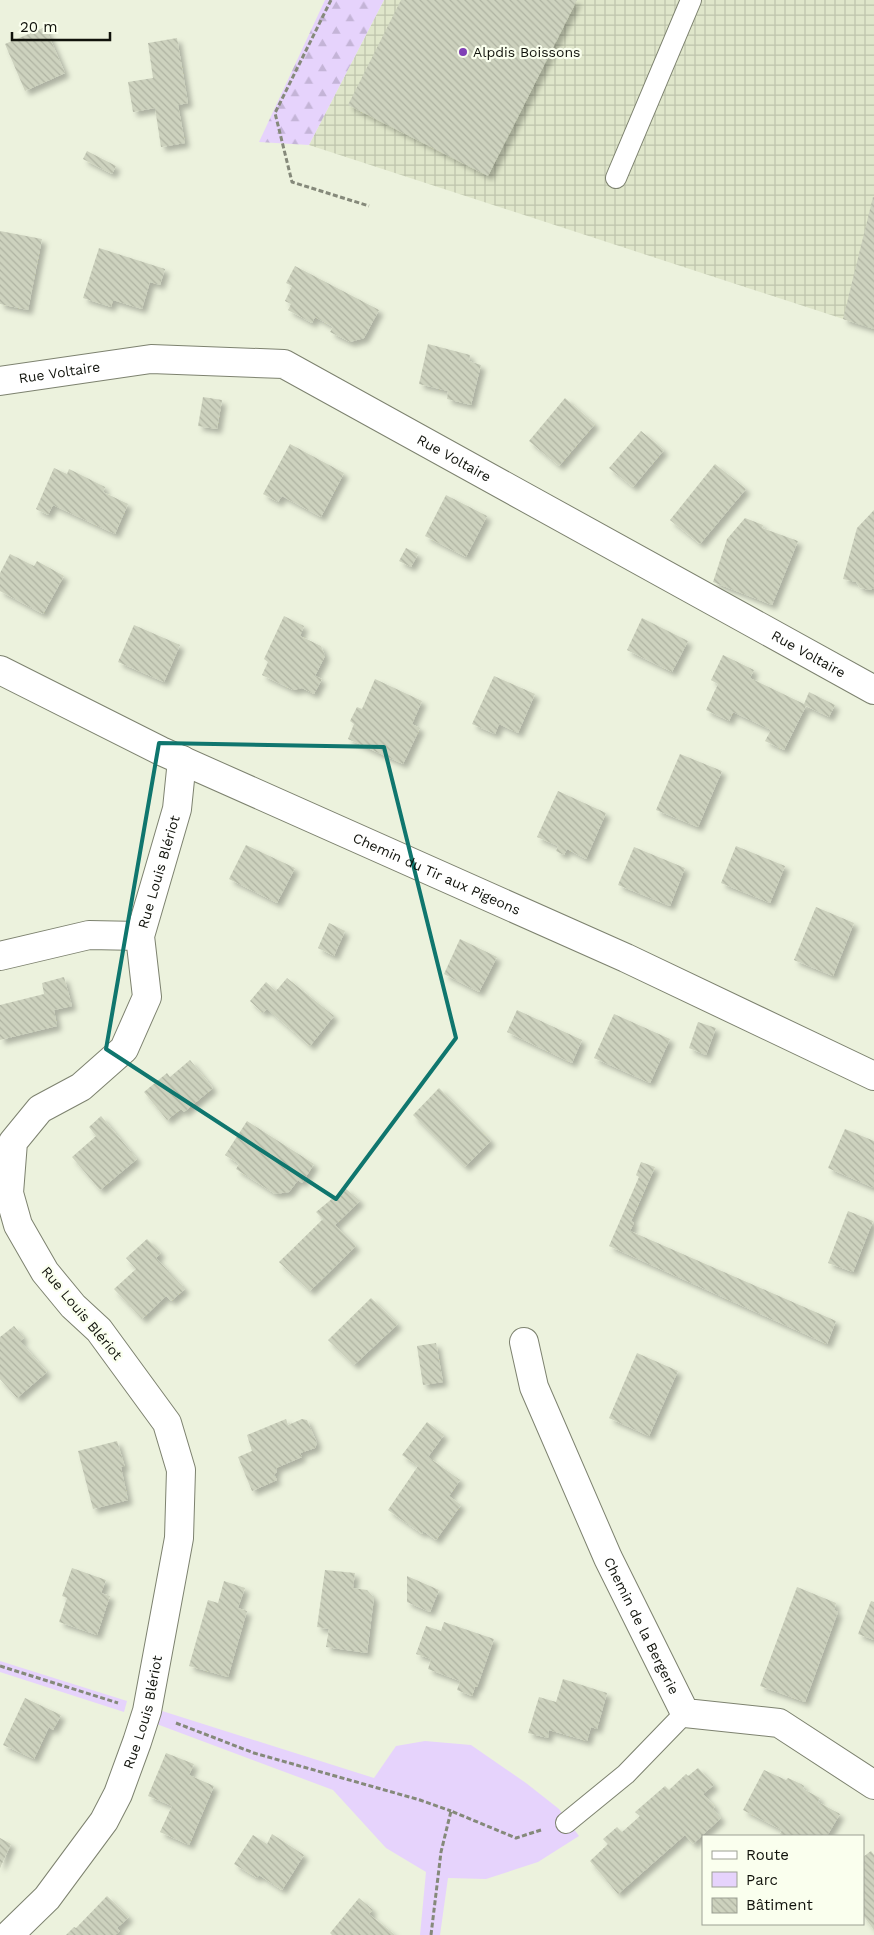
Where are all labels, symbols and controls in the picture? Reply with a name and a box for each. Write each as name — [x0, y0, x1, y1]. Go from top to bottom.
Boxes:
scale bar — [12, 10, 110, 42]
text: 20 m — [20, 18, 58, 36]
place label: Alpdis Boissons — [473, 44, 580, 60]
marker: Alpdis Boissons — [457, 46, 469, 58]
street label: Rue Voltaire — [18, 359, 101, 386]
street label: Rue Voltaire — [414, 431, 494, 485]
street label: Rue Voltaire — [769, 627, 848, 681]
street label: Rue Louis Blériot — [135, 813, 183, 930]
street label: Chemin du Tir aux Pigeons — [350, 829, 523, 918]
street label: Rue Louis Blériot — [38, 1263, 126, 1363]
street label: Chemin de la Bergerie — [601, 1555, 682, 1697]
street label: Rue Louis Blériot — [120, 1654, 165, 1771]
legend — [702, 1835, 864, 1925]
text: Route — [746, 1846, 789, 1864]
text: Parc — [746, 1871, 778, 1889]
text: Bâtiment — [746, 1896, 813, 1914]

